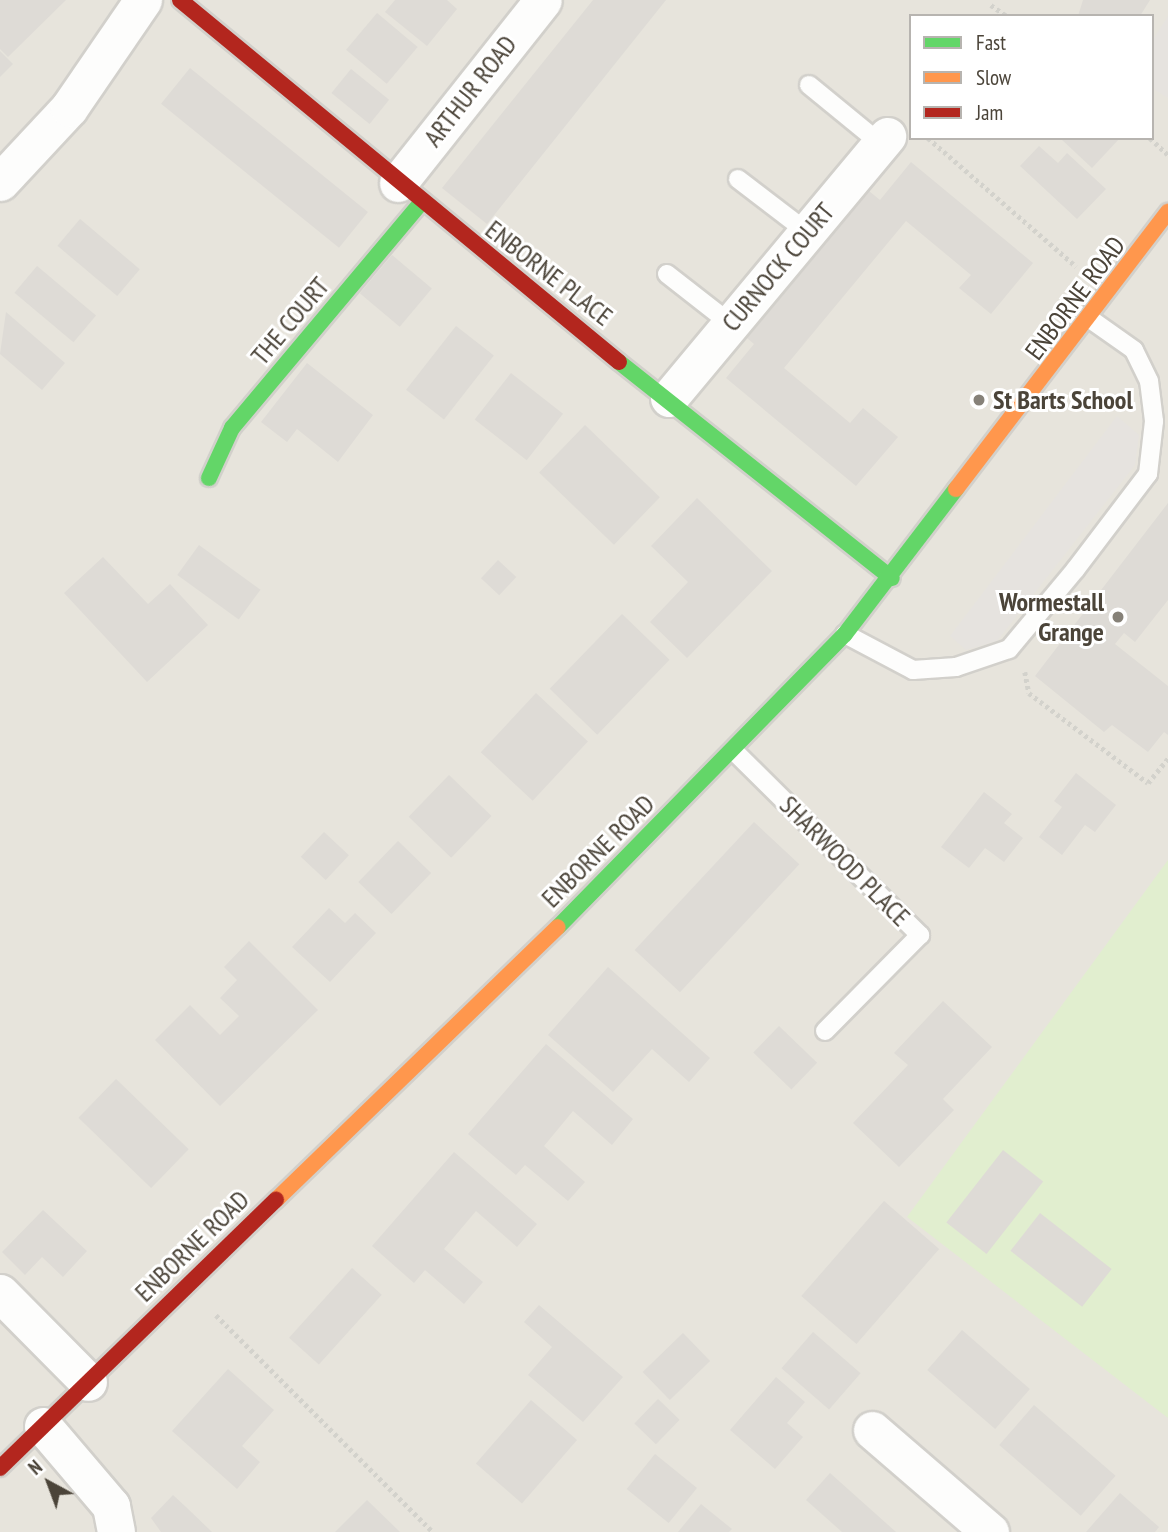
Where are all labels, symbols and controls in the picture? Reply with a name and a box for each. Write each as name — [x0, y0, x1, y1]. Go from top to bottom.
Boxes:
legend — [909, 14, 1154, 140]
street label: ARTHUR ROAD — [417, 29, 523, 153]
text: Fast — [976, 29, 1006, 56]
text: Slow — [976, 64, 1011, 91]
text: Jam — [976, 99, 1003, 126]
street label: CURNOCK COURT — [715, 196, 841, 338]
street label: ENBORNE PLACE — [479, 214, 619, 332]
street label: ENBORNE ROAD — [1019, 230, 1131, 366]
street label: THE COURT — [245, 271, 335, 371]
place label: St Barts School — [993, 384, 1133, 416]
marker: St Barts School — [971, 392, 987, 408]
place label: Wormestall Grange — [999, 586, 1104, 648]
marker: Wormestall Grange — [1110, 609, 1126, 625]
street label: ENBORNE ROAD — [535, 788, 661, 914]
street label: SHARWOOD PLACE — [773, 789, 917, 933]
street label: ENBORNE ROAD — [129, 1184, 255, 1308]
north arrow — [14, 1448, 84, 1518]
text: N — [23, 1455, 47, 1480]

